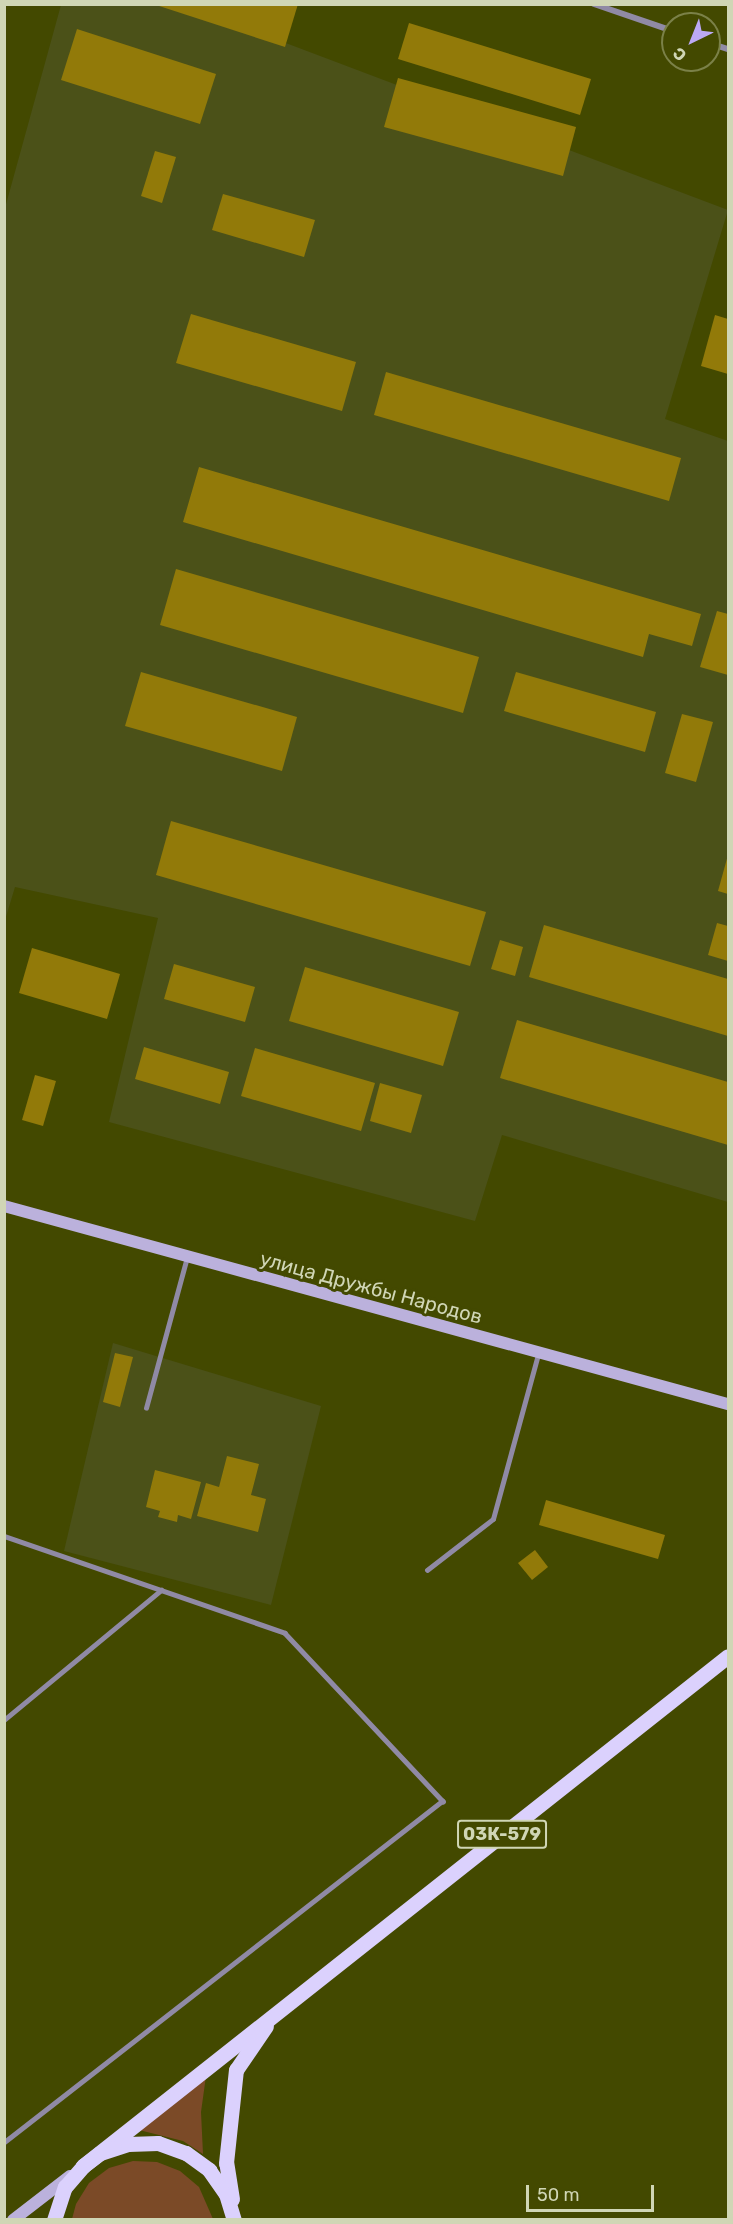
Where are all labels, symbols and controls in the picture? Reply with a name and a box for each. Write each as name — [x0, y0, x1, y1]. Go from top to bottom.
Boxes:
north arrow — [661, 12, 721, 72]
text: С — [669, 43, 690, 65]
street label: улица Дружбы Народов — [257, 1247, 485, 1329]
road number: 03К-579 — [457, 1819, 547, 1849]
scale bar — [529, 2173, 656, 2211]
text: 50 m — [537, 2184, 580, 2206]

